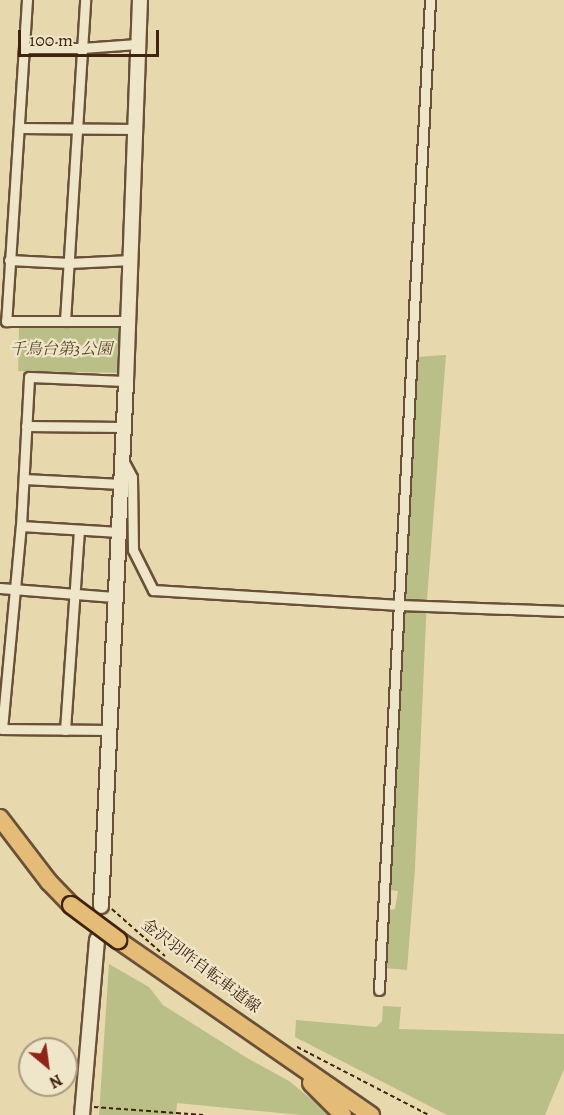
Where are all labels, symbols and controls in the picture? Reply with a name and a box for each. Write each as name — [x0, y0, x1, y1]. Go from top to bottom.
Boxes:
scale bar — [21, 18, 162, 56]
text: 100 m — [29, 28, 73, 52]
park label: 千鳥台第3公園 — [10, 339, 112, 359]
street label: 金沢羽咋自転車道線 — [138, 915, 264, 1017]
north arrow — [18, 1037, 78, 1097]
text: N — [45, 1069, 66, 1093]

